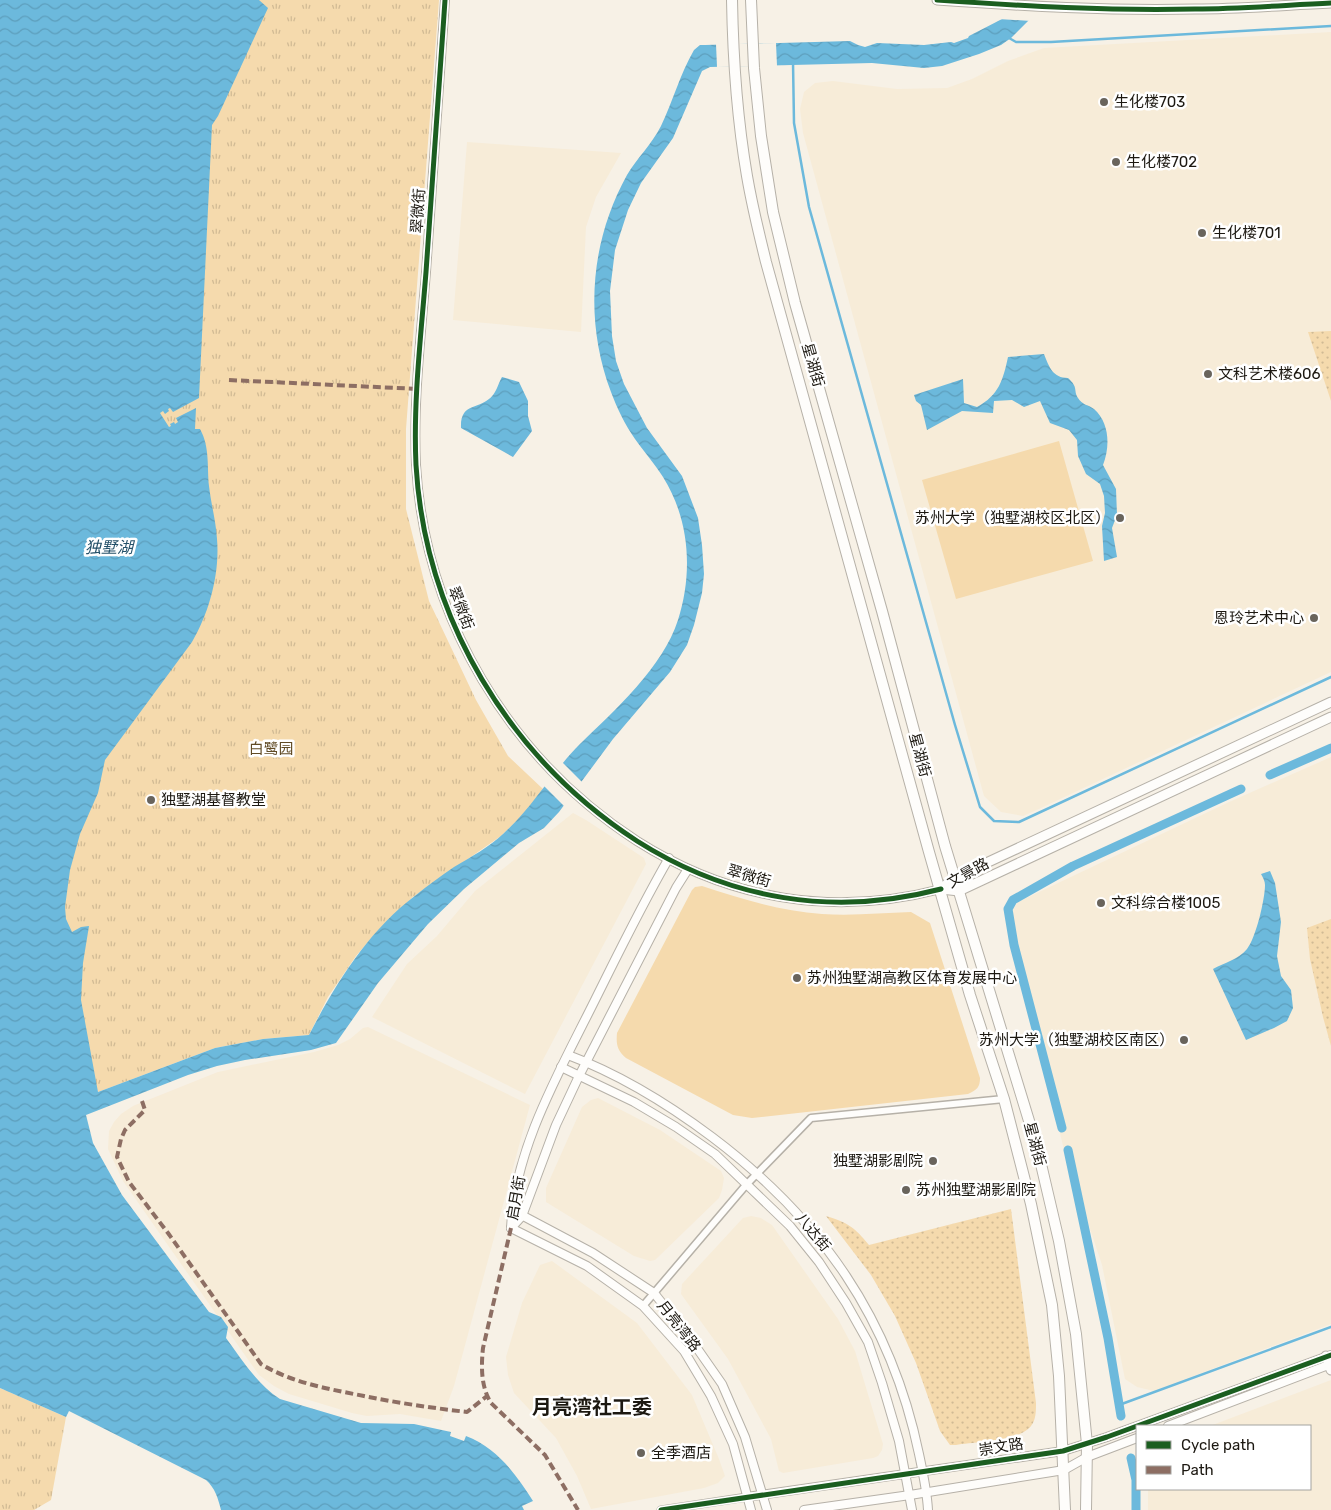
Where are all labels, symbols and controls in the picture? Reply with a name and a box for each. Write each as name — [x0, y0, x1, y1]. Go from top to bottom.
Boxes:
place label: 生化楼703 — [1114, 93, 1185, 111]
marker: 生化楼703 — [1098, 96, 1110, 108]
place label: 生化楼702 — [1126, 153, 1197, 171]
marker: 生化楼702 — [1110, 156, 1122, 168]
street label: 翠微街 — [407, 188, 429, 234]
place label: 生化楼701 — [1212, 224, 1281, 242]
marker: 生化楼701 — [1196, 227, 1208, 239]
street label: 星湖街 — [798, 341, 828, 389]
place label: 文科艺术楼606 — [1218, 365, 1321, 383]
marker: 文科艺术楼606 — [1202, 368, 1214, 380]
place label: 苏州大学（独墅湖校区北区） — [915, 509, 1110, 527]
marker: 苏州大学（独墅湖校区北区） — [1114, 512, 1126, 524]
water label: 独墅湖 — [85, 538, 136, 557]
street label: 翠微街 — [445, 584, 477, 632]
place label: 恩玲艺术中心 — [1214, 609, 1304, 627]
marker: 恩玲艺术中心 — [1308, 612, 1320, 624]
street label: 星湖街 — [905, 731, 935, 779]
park label: 白鹭园 — [248, 740, 294, 758]
place label: 独墅湖基督教堂 — [161, 791, 266, 809]
marker: 独墅湖基督教堂 — [145, 794, 157, 806]
street label: 文景路 — [944, 854, 992, 892]
street label: 翠微街 — [725, 861, 773, 891]
place label: 文科综合楼1005 — [1111, 894, 1220, 912]
marker: 文科综合楼1005 — [1095, 897, 1107, 909]
place label: 苏州独墅湖高教区体育发展中心 — [807, 969, 1017, 987]
marker: 苏州独墅湖高教区体育发展中心 — [791, 972, 803, 984]
place label: 苏州大学（独墅湖校区南区） — [979, 1031, 1174, 1049]
marker: 苏州大学（独墅湖校区南区） — [1178, 1034, 1190, 1046]
street label: 星湖街 — [1020, 1120, 1050, 1168]
place label: 独墅湖影剧院 — [833, 1152, 923, 1170]
marker: 独墅湖影剧院 — [927, 1155, 939, 1167]
street label: 启月街 — [503, 1174, 529, 1222]
place label: 苏州独墅湖影剧院 — [916, 1181, 1036, 1199]
marker: 苏州独墅湖影剧院 — [900, 1184, 912, 1196]
street label: 八达街 — [792, 1209, 834, 1255]
street label: 月亮湾路 — [653, 1297, 705, 1355]
district label: 月亮湾社工委 — [532, 1395, 652, 1419]
legend — [1136, 1425, 1311, 1490]
street label: 崇文路 — [977, 1435, 1025, 1459]
text: Cycle path — [1181, 1436, 1255, 1454]
place label: 全季酒店 — [651, 1444, 711, 1462]
marker: 全季酒店 — [635, 1447, 647, 1459]
text: Path — [1181, 1461, 1214, 1479]

